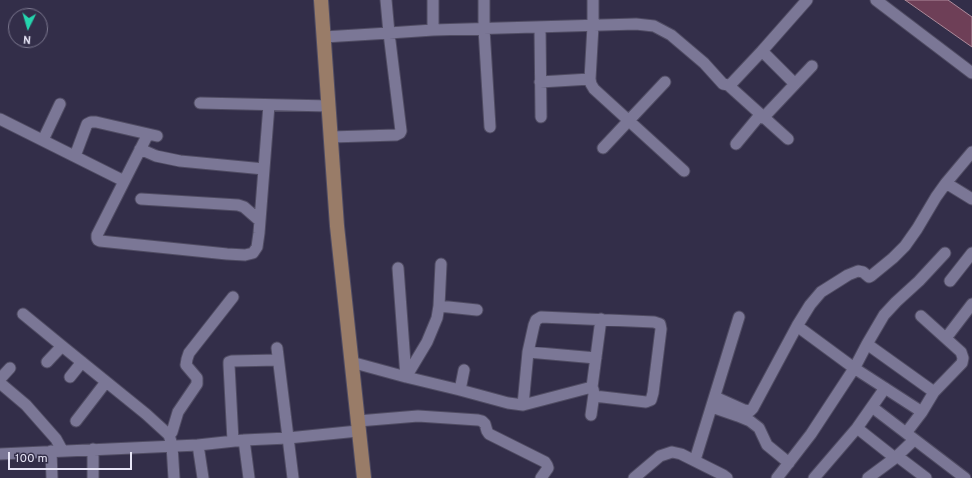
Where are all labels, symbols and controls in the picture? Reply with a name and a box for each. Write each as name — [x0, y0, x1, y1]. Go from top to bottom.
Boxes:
north arrow — [8, 8, 48, 48]
text: N — [22, 32, 32, 46]
scale bar — [10, 444, 134, 470]
text: 100 m — [15, 451, 48, 467]

